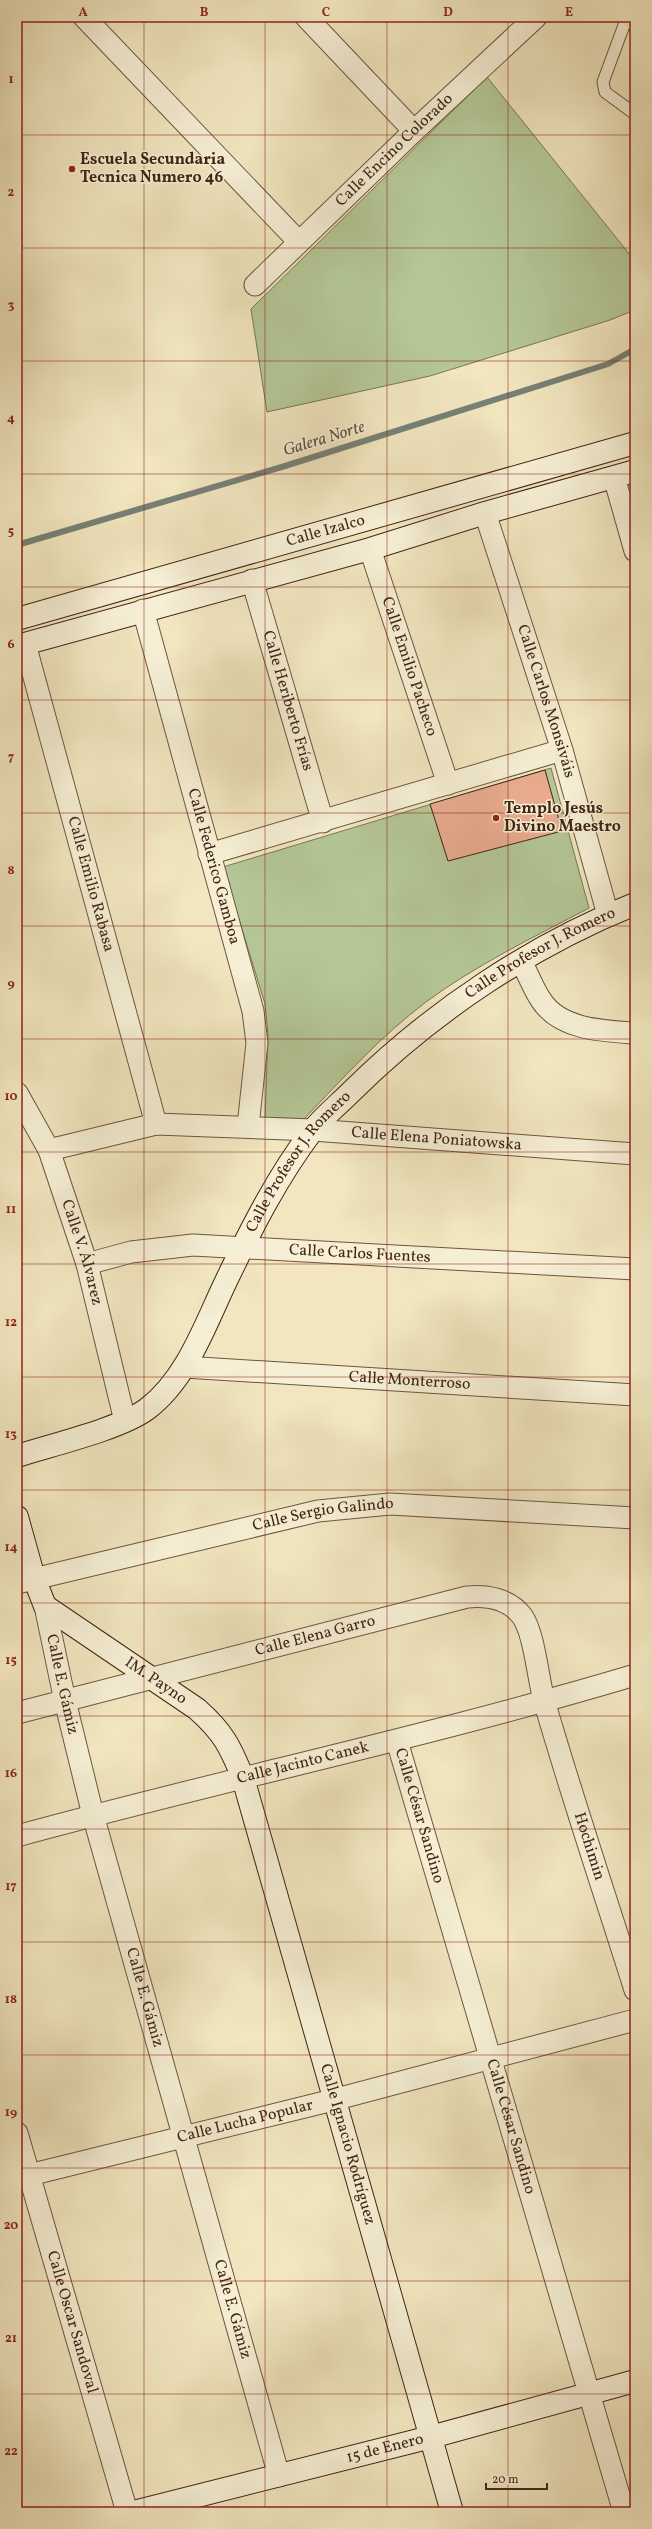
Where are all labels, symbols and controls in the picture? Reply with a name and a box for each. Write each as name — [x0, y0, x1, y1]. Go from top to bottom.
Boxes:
text: A — [78, 4, 88, 22]
text: B — [200, 4, 209, 22]
text: C — [322, 4, 330, 22]
text: D — [443, 4, 453, 22]
text: E — [565, 4, 573, 22]
text: 1 — [8, 71, 14, 89]
street label: Calle Encino Colorado — [331, 89, 458, 212]
place label: Escuela Secundaria Tecnica Numero 46 — [80, 149, 226, 189]
marker: Escuela Secundaria Tecnica Numero 46 — [67, 164, 77, 174]
text: 2 — [8, 184, 15, 202]
text: 3 — [8, 297, 15, 315]
text: 4 — [7, 410, 15, 428]
water label: Galera Norte — [280, 415, 368, 462]
street label: Calle Izalco — [284, 509, 368, 553]
text: 5 — [8, 523, 14, 541]
street label: Calle Emilio Pacheco — [376, 594, 442, 739]
street label: Calle Carlos Monsiváis — [511, 622, 580, 781]
street label: Calle Heriberto Frías — [256, 628, 318, 774]
text: 6 — [7, 636, 15, 654]
text: 7 — [8, 749, 14, 767]
street label: Calle Federico Gamboa — [181, 786, 245, 947]
place label: Templo Jesús Divino Maestro — [504, 798, 621, 838]
marker: Templo Jesús Divino Maestro — [491, 813, 501, 823]
street label: Calle Emilio Rabasa — [62, 814, 120, 954]
text: 8 — [7, 862, 15, 880]
street label: Calle Profesor J. Romero — [461, 902, 619, 1004]
text: 9 — [7, 975, 15, 993]
street label: Calle Profesor J. Romero — [241, 1086, 356, 1236]
text: 10 — [4, 1088, 18, 1106]
street label: Calle Elena Poniatowska — [350, 1122, 523, 1157]
street label: Calle V. Álvarez — [55, 1197, 108, 1307]
text: 11 — [6, 1201, 16, 1219]
street label: Calle Carlos Fuentes — [288, 1239, 431, 1269]
text: 12 — [5, 1314, 17, 1332]
street label: Calle Monterroso — [348, 1366, 471, 1396]
text: 13 — [5, 1426, 17, 1444]
street label: Calle Sergio Galindo — [250, 1493, 395, 1537]
text: 14 — [4, 1539, 18, 1557]
street label: Calle Elena Garro — [253, 1610, 378, 1662]
street label: Calle E. Gámiz — [40, 1632, 84, 1737]
text: 15 — [5, 1652, 17, 1670]
street label: IM. Payno — [120, 1652, 191, 1710]
street label: Calle Jacinto Canek — [235, 1736, 371, 1790]
street label: Calle César Sandino — [389, 1746, 449, 1886]
text: 16 — [5, 1765, 17, 1783]
street label: Hochimin — [568, 1810, 610, 1883]
text: 17 — [5, 1878, 17, 1896]
street label: Calle E. Gámiz — [120, 1945, 169, 2050]
text: 18 — [5, 1991, 17, 2009]
street label: Calle César Sandino — [480, 2056, 541, 2197]
street label: Calle Ignacio Rodríguez — [314, 2061, 381, 2228]
street label: Calle Lucha Popular — [175, 2094, 316, 2149]
text: 19 — [5, 2104, 17, 2122]
text: 20 — [4, 2217, 18, 2235]
street label: Calle Oscar Sandoval — [41, 2248, 103, 2396]
street label: Calle E. Gámiz — [208, 2257, 257, 2361]
text: 21 — [5, 2330, 17, 2348]
street label: 15 de Enero — [344, 2428, 426, 2469]
text: 22 — [4, 2443, 18, 2461]
scale bar — [486, 2465, 547, 2491]
text: 20 m — [492, 2472, 519, 2488]

